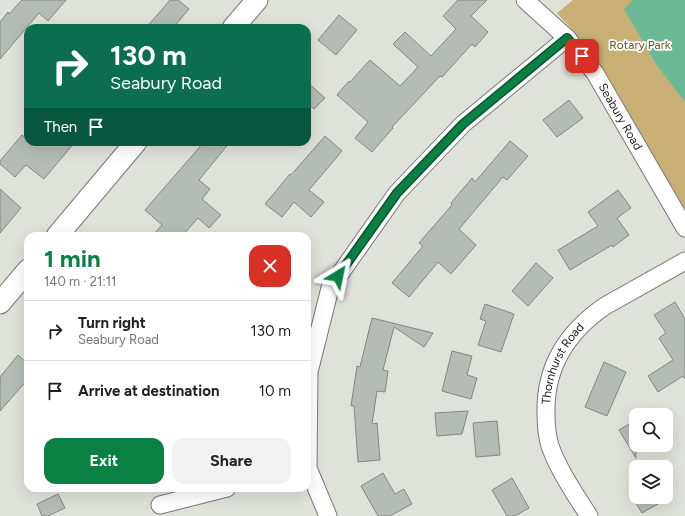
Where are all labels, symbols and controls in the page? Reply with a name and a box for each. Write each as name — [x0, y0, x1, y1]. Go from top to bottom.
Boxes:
text: 130 m — [110, 38, 187, 72]
park label: Rotary Park — [609, 38, 671, 52]
pin — [565, 39, 599, 73]
icon: right — [44, 40, 96, 92]
icon: arrive — [571, 45, 593, 67]
text: Seabury Road — [110, 72, 222, 94]
street label: Seabury Road — [596, 81, 645, 153]
icon: arrive — [85, 116, 107, 138]
text: Then — [44, 118, 77, 136]
text: 1 min — [44, 244, 101, 273]
button: close — [249, 245, 291, 287]
position arrow — [317, 255, 359, 297]
text: 140 m · 21:11 — [44, 274, 116, 289]
text: Turn right — [78, 314, 146, 332]
icon: right — [44, 320, 66, 342]
street label: Thornhurst Road — [539, 320, 587, 405]
text: 130 m — [251, 322, 291, 340]
text: Seabury Road — [78, 332, 159, 347]
icon: arrive — [44, 380, 66, 402]
text: Arrive at destination — [78, 382, 219, 400]
text: 10 m — [259, 382, 291, 400]
map controls — [629, 408, 673, 504]
button: search — [629, 408, 673, 452]
button: Exit — [44, 438, 164, 484]
button: Share — [172, 438, 291, 484]
button: layers — [629, 460, 673, 504]

